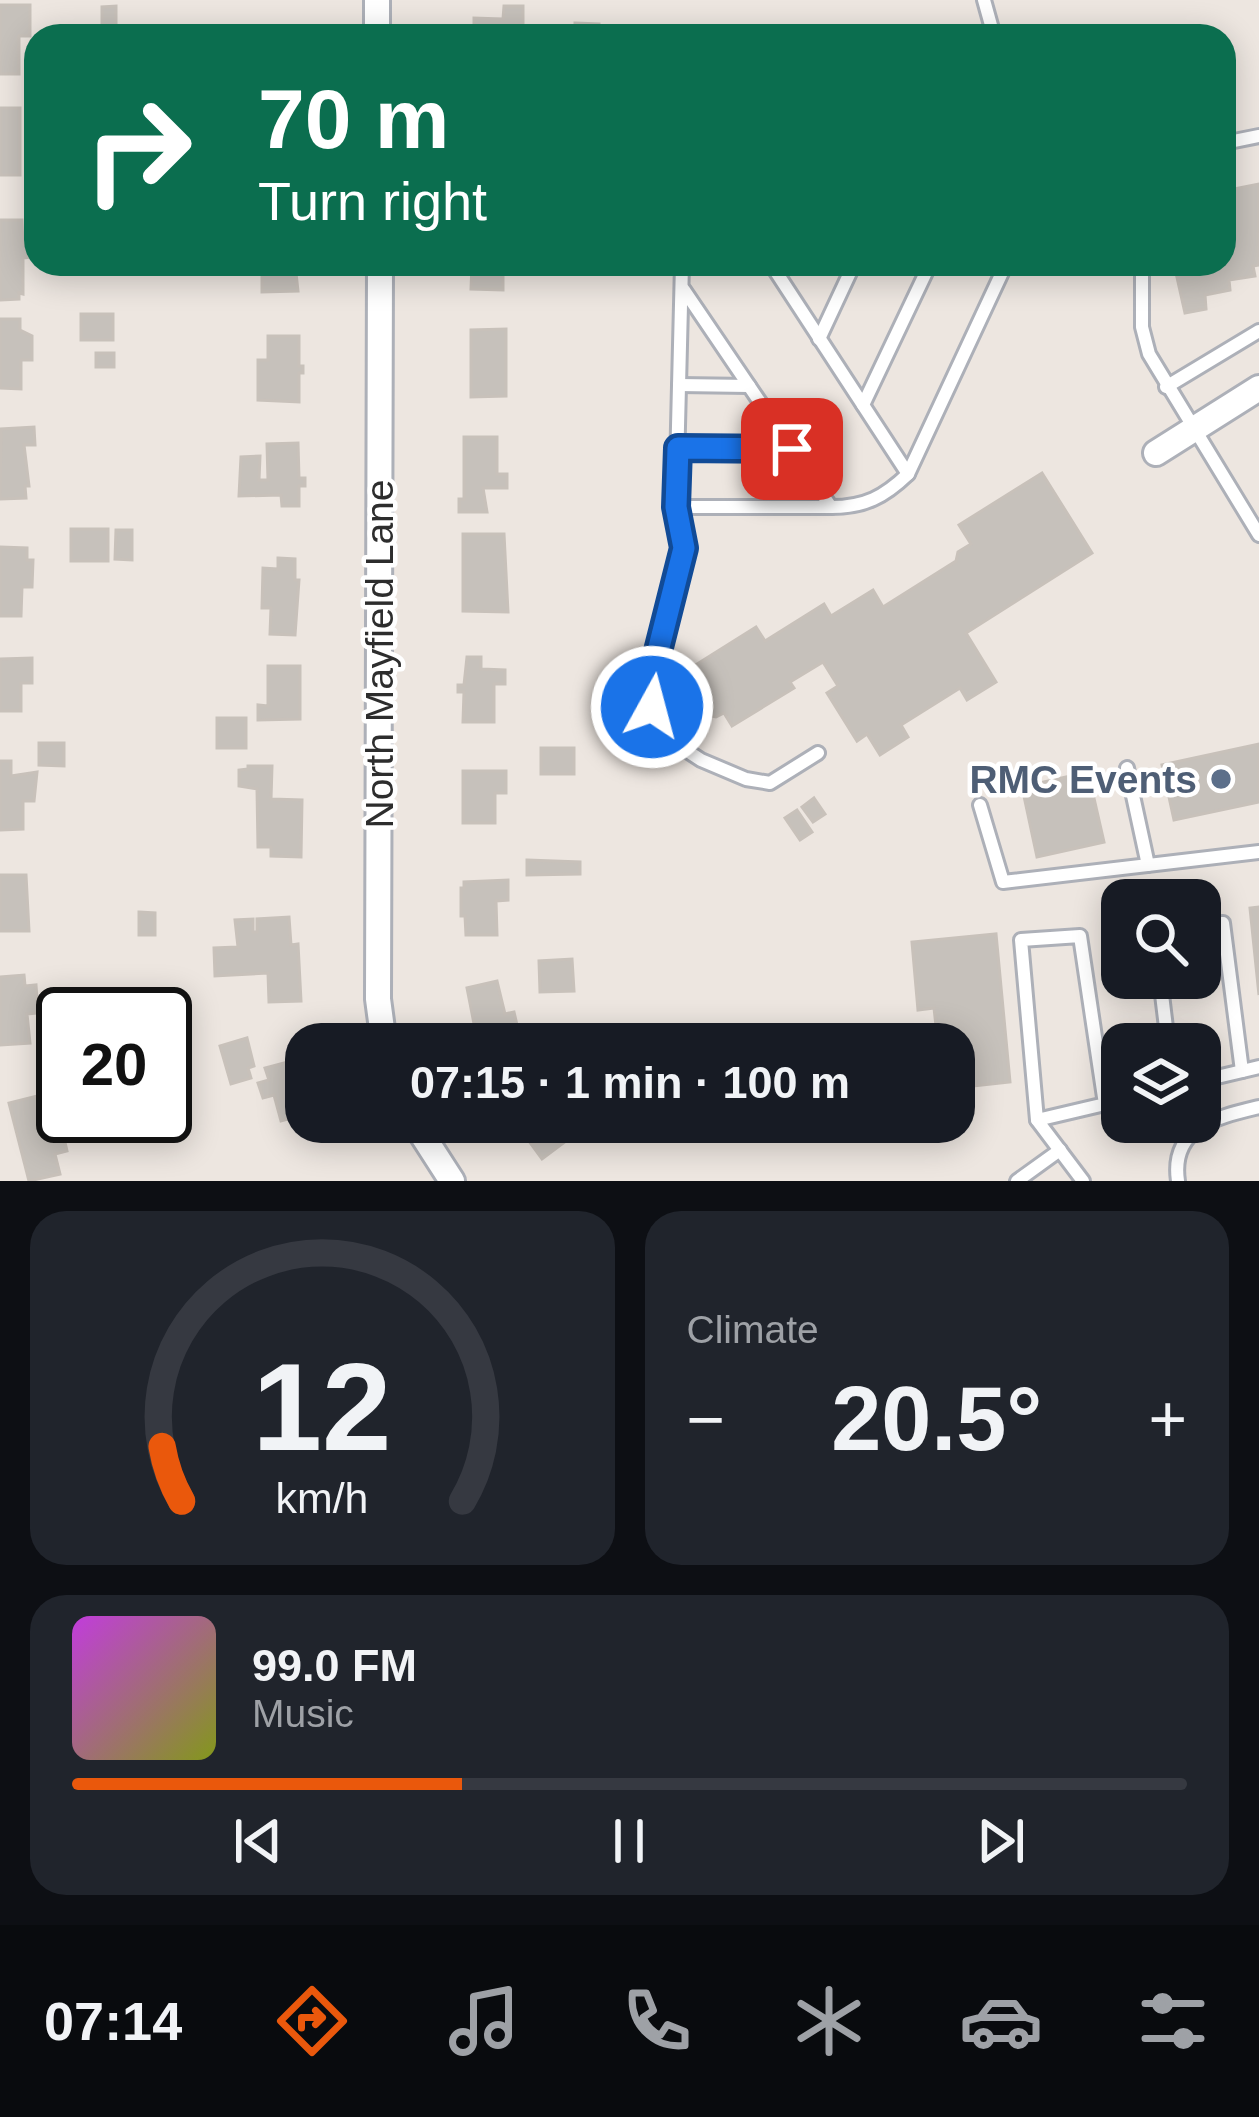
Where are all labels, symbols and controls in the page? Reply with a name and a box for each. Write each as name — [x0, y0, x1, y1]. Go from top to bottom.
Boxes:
icon: right — [60, 72, 216, 228]
text: 70 m — [258, 72, 449, 166]
text: Turn right — [258, 171, 487, 231]
pin — [741, 398, 843, 500]
icon: arrive — [759, 416, 825, 482]
street label: North Mayfield Lane — [358, 479, 401, 829]
position arrow — [589, 644, 715, 770]
place label: RMC Events — [969, 758, 1197, 801]
marker: RMC Events — [1208, 766, 1234, 792]
map controls — [1101, 879, 1221, 1143]
button: search — [1101, 879, 1221, 999]
speed limit sign: 20 — [36, 987, 192, 1143]
button: layers — [1101, 1023, 1221, 1143]
text: 07:15 · 1 min · 100 m — [410, 1057, 850, 1108]
text: Climate — [687, 1308, 819, 1351]
text: 12 — [253, 1337, 392, 1476]
text: 20.5° — [831, 1369, 1042, 1469]
text: − — [687, 1382, 725, 1456]
text: + — [1148, 1382, 1187, 1456]
text: km/h — [276, 1474, 369, 1522]
text: 99.0 FM — [252, 1640, 417, 1691]
text: Music — [252, 1692, 354, 1735]
icon: previous — [225, 1808, 291, 1874]
icon: pause — [596, 1808, 662, 1874]
icon: next — [968, 1808, 1034, 1874]
icon: directions — [270, 1979, 354, 2063]
icon: music — [442, 1979, 526, 2063]
icon: phone — [615, 1979, 699, 2063]
icon: climate — [787, 1979, 871, 2063]
icon: car — [959, 1979, 1043, 2063]
icon: filters — [1131, 1979, 1215, 2063]
text: 07:14 — [44, 1991, 182, 2051]

